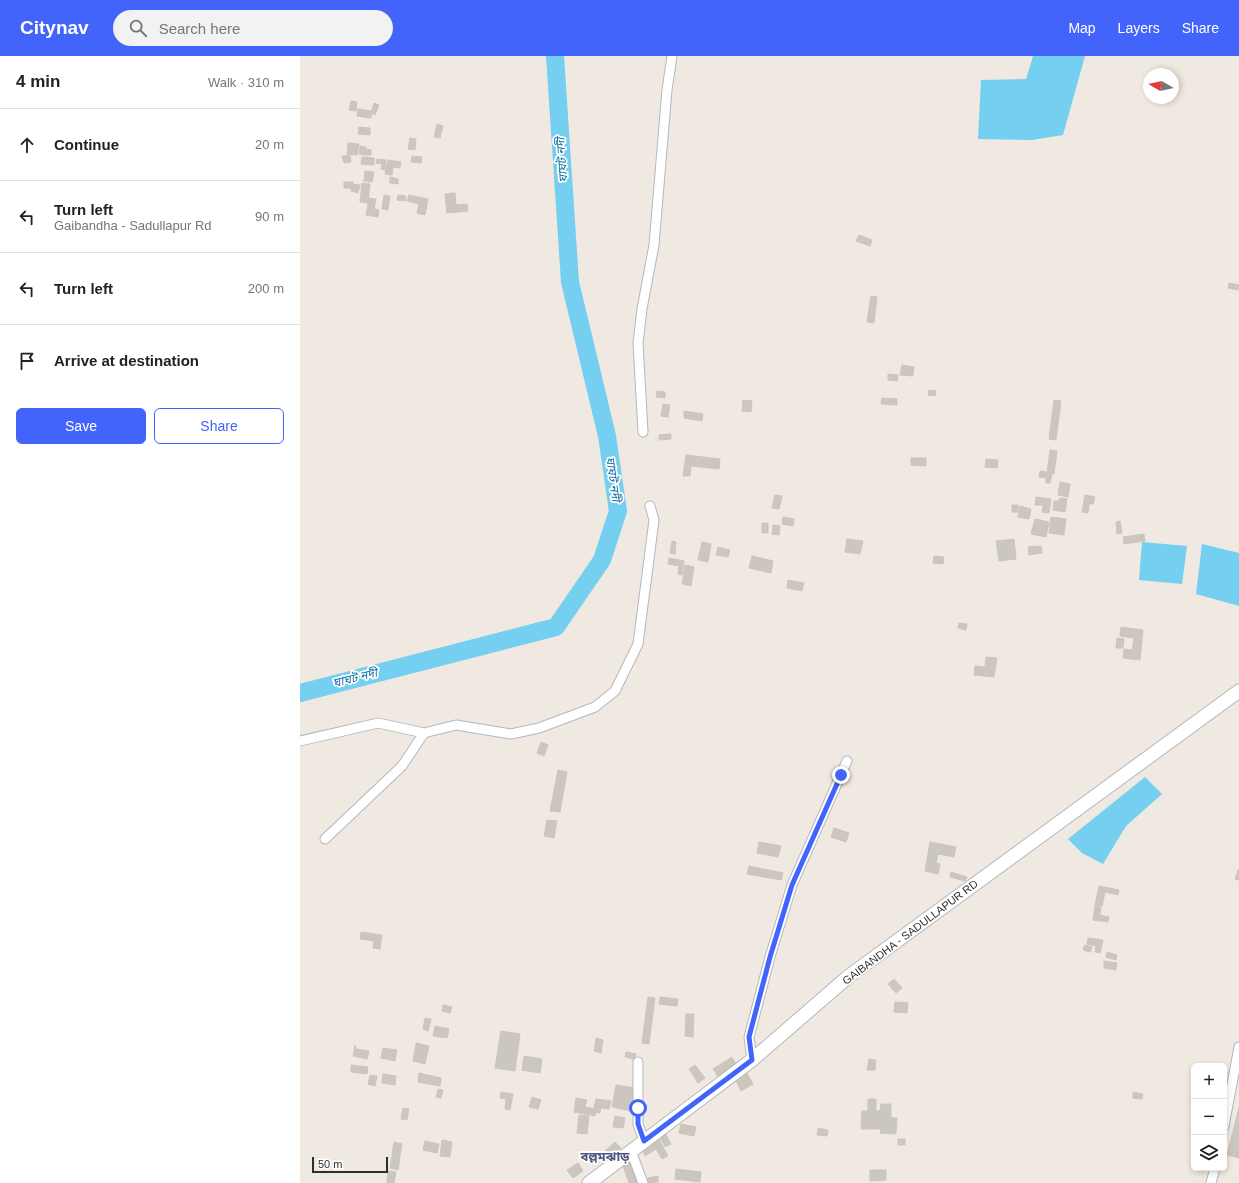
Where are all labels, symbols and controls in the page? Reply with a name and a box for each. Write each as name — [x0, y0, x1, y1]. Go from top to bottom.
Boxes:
search box — [113, 10, 393, 46]
text: Citynav — [20, 17, 89, 38]
icon: search — [127, 17, 149, 39]
text: Search here — [159, 20, 240, 37]
text: Map — [1068, 20, 1096, 36]
text: Layers — [1118, 20, 1160, 36]
text: Share — [1182, 20, 1219, 36]
north arrow — [1143, 68, 1179, 104]
text: 4 min — [16, 72, 60, 91]
text: Walk · 310 m — [208, 75, 284, 90]
icon: ahead — [16, 134, 38, 156]
water label: ঘাঘট নদী — [553, 134, 571, 183]
text: Continue — [54, 136, 119, 153]
text: 20 m — [255, 137, 284, 152]
text: Turn left — [54, 201, 113, 218]
icon: left — [16, 206, 38, 228]
text: 90 m — [255, 209, 284, 224]
text: Gaibandha - Sadullapur Rd — [54, 218, 212, 233]
icon: left — [16, 278, 38, 300]
text: Turn left — [54, 280, 113, 297]
text: 200 m — [248, 281, 284, 296]
icon: arrive — [16, 350, 38, 372]
text: Arrive at destination — [54, 352, 199, 369]
button: Save — [16, 408, 146, 444]
button: Share — [154, 408, 284, 444]
water label: ঘাঘট নদী — [603, 456, 623, 505]
water label: ঘাঘট নদী — [331, 665, 381, 690]
route end — [832, 766, 850, 784]
street label: GAIBANDHA - SADULLAPUR RD — [840, 877, 980, 987]
map controls — [1191, 1063, 1227, 1171]
button: + — [1191, 1063, 1227, 1099]
route start — [629, 1099, 647, 1117]
button: − — [1191, 1099, 1227, 1135]
button: layers — [1191, 1135, 1227, 1171]
district label: বল্লমঝাড় — [580, 1149, 630, 1164]
scale bar — [312, 1155, 388, 1174]
text: 50 m — [318, 1158, 342, 1170]

